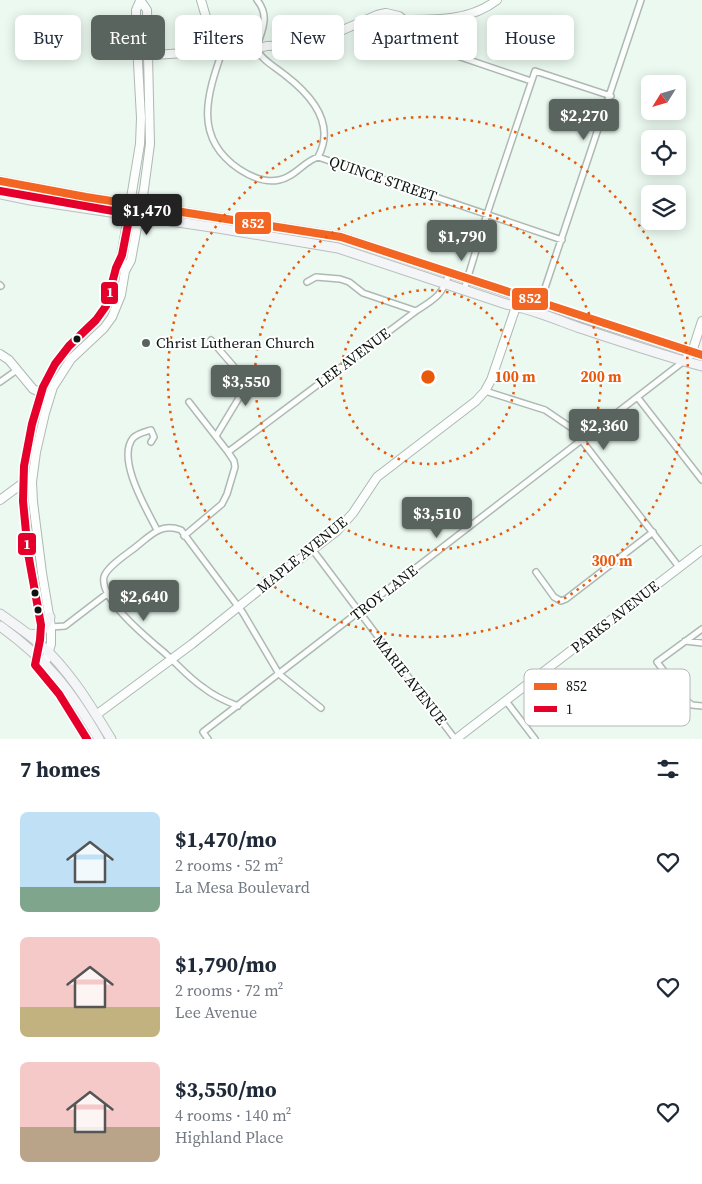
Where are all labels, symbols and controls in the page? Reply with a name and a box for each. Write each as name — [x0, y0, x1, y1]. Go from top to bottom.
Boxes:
chip: Buy — [15, 15, 81, 60]
chip: Rent — [91, 15, 165, 60]
chip: Filters — [175, 15, 262, 60]
chip: New — [272, 15, 344, 60]
chip: Apartment — [354, 15, 477, 60]
chip: House — [487, 15, 574, 60]
north arrow — [641, 75, 686, 120]
map controls — [641, 75, 686, 230]
pin: $2,270 — [543, 98, 625, 141]
text: $2,270 — [560, 104, 608, 126]
button: locate — [641, 130, 686, 175]
street label: QUINCE STREET — [326, 150, 440, 207]
button: layers — [641, 185, 686, 230]
pin: $1,470 — [106, 194, 188, 236]
text: $1,470 — [123, 199, 171, 221]
line badge: 852 — [234, 211, 272, 235]
text: 852 — [242, 213, 265, 233]
pin: $1,790 — [421, 220, 503, 262]
text: $1,790 — [438, 225, 486, 247]
line badge: 1 — [100, 281, 119, 305]
text: 1 — [106, 282, 114, 302]
line badge: 852 — [511, 287, 549, 311]
text: 852 — [519, 288, 542, 308]
street label: LEE AVENUE — [311, 323, 394, 392]
place label: Christ Lutheran Church — [156, 332, 315, 353]
unlabelled marker — [72, 334, 82, 344]
marker: Christ Lutheran Church — [140, 337, 152, 349]
pin: $3,550 — [205, 364, 287, 407]
text: 100 m — [494, 366, 536, 387]
text: 200 m — [580, 366, 622, 387]
centre of rings — [419, 368, 437, 386]
text: $3,550 — [222, 370, 270, 392]
pin: $2,360 — [563, 408, 645, 451]
text: $2,360 — [580, 414, 628, 436]
pin: $3,510 — [396, 496, 478, 539]
text: $3,510 — [413, 502, 461, 524]
street label: MAPLE AVENUE — [252, 511, 351, 598]
line badge: 1 — [17, 532, 37, 556]
text: 1 — [23, 534, 31, 554]
text: 300 m — [591, 550, 633, 571]
street label: TROY LANE — [346, 560, 422, 625]
street label: PARKS AVENUE — [566, 576, 663, 658]
pin: $2,640 — [103, 580, 185, 622]
text: $2,640 — [120, 585, 168, 607]
unlabelled marker — [30, 588, 40, 598]
unlabelled marker — [33, 605, 43, 615]
street label: MARIE AVENUE — [369, 630, 452, 729]
legend — [524, 669, 690, 726]
text: 852 — [566, 676, 587, 696]
text: 1 — [566, 699, 573, 719]
text: 7 homes — [20, 755, 100, 784]
icon: filters — [654, 755, 682, 783]
text: $1,470/mo — [175, 825, 277, 854]
icon: home — [60, 832, 120, 892]
icon: heart — [654, 848, 682, 876]
text: 2 rooms · 52 m² — [175, 854, 283, 876]
text: La Mesa Boulevard — [175, 876, 310, 898]
text: $1,790/mo — [175, 950, 277, 979]
icon: home — [60, 957, 120, 1017]
icon: heart — [654, 973, 682, 1001]
text: 2 rooms · 72 m² — [175, 979, 283, 1001]
text: Lee Avenue — [175, 1001, 257, 1023]
text: $3,550/mo — [175, 1075, 277, 1104]
icon: home — [60, 1082, 120, 1142]
icon: heart — [654, 1098, 682, 1126]
text: 4 rooms · 140 m² — [175, 1104, 291, 1126]
text: Highland Place — [175, 1126, 283, 1148]

